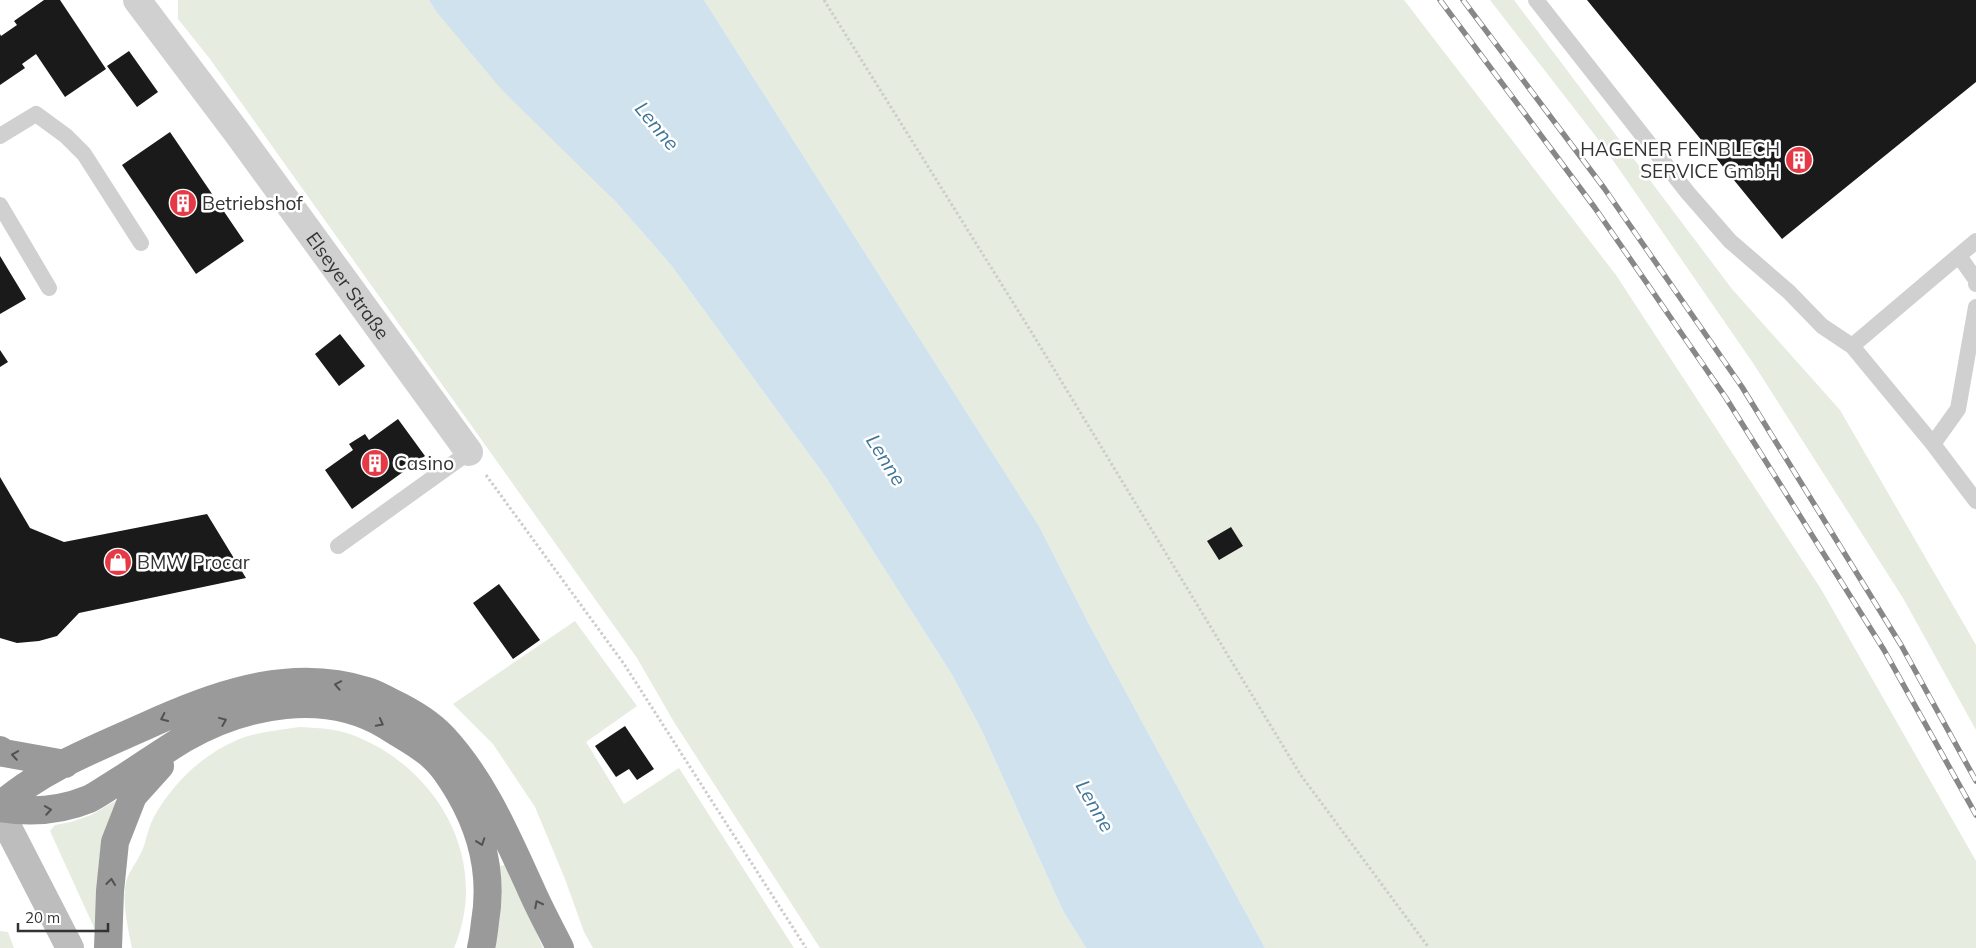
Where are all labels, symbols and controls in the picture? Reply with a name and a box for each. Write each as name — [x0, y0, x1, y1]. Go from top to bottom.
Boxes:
water label: Lenne — [630, 96, 685, 155]
place label: HAGENER FEINBLECH SERVICE GmbH — [1580, 137, 1780, 183]
building icon: HAGENER FEINBLECH SERVICE GmbH — [1784, 145, 1814, 175]
building icon: Betriebshof — [168, 188, 198, 218]
place label: Betriebshof — [202, 191, 303, 215]
street label: Elseyer Straße — [301, 227, 395, 344]
water label: Lenne — [861, 429, 912, 490]
building icon: Casino — [360, 448, 390, 478]
place label: Casino — [394, 451, 454, 475]
shop icon: BMW Procar — [103, 547, 133, 577]
place label: BMW Procar — [137, 550, 250, 574]
one-way arrow — [333, 680, 342, 690]
one-way arrow — [160, 712, 169, 723]
one-way arrow — [218, 716, 227, 727]
one-way arrow — [374, 717, 383, 727]
one-way arrow — [10, 751, 19, 761]
water label: Lenne — [1071, 775, 1120, 836]
one-way arrow — [44, 805, 53, 815]
one-way arrow — [475, 838, 485, 846]
one-way arrow — [105, 878, 116, 886]
scale bar — [18, 900, 108, 932]
one-way arrow — [534, 901, 544, 910]
text: 20 m — [25, 908, 60, 927]

